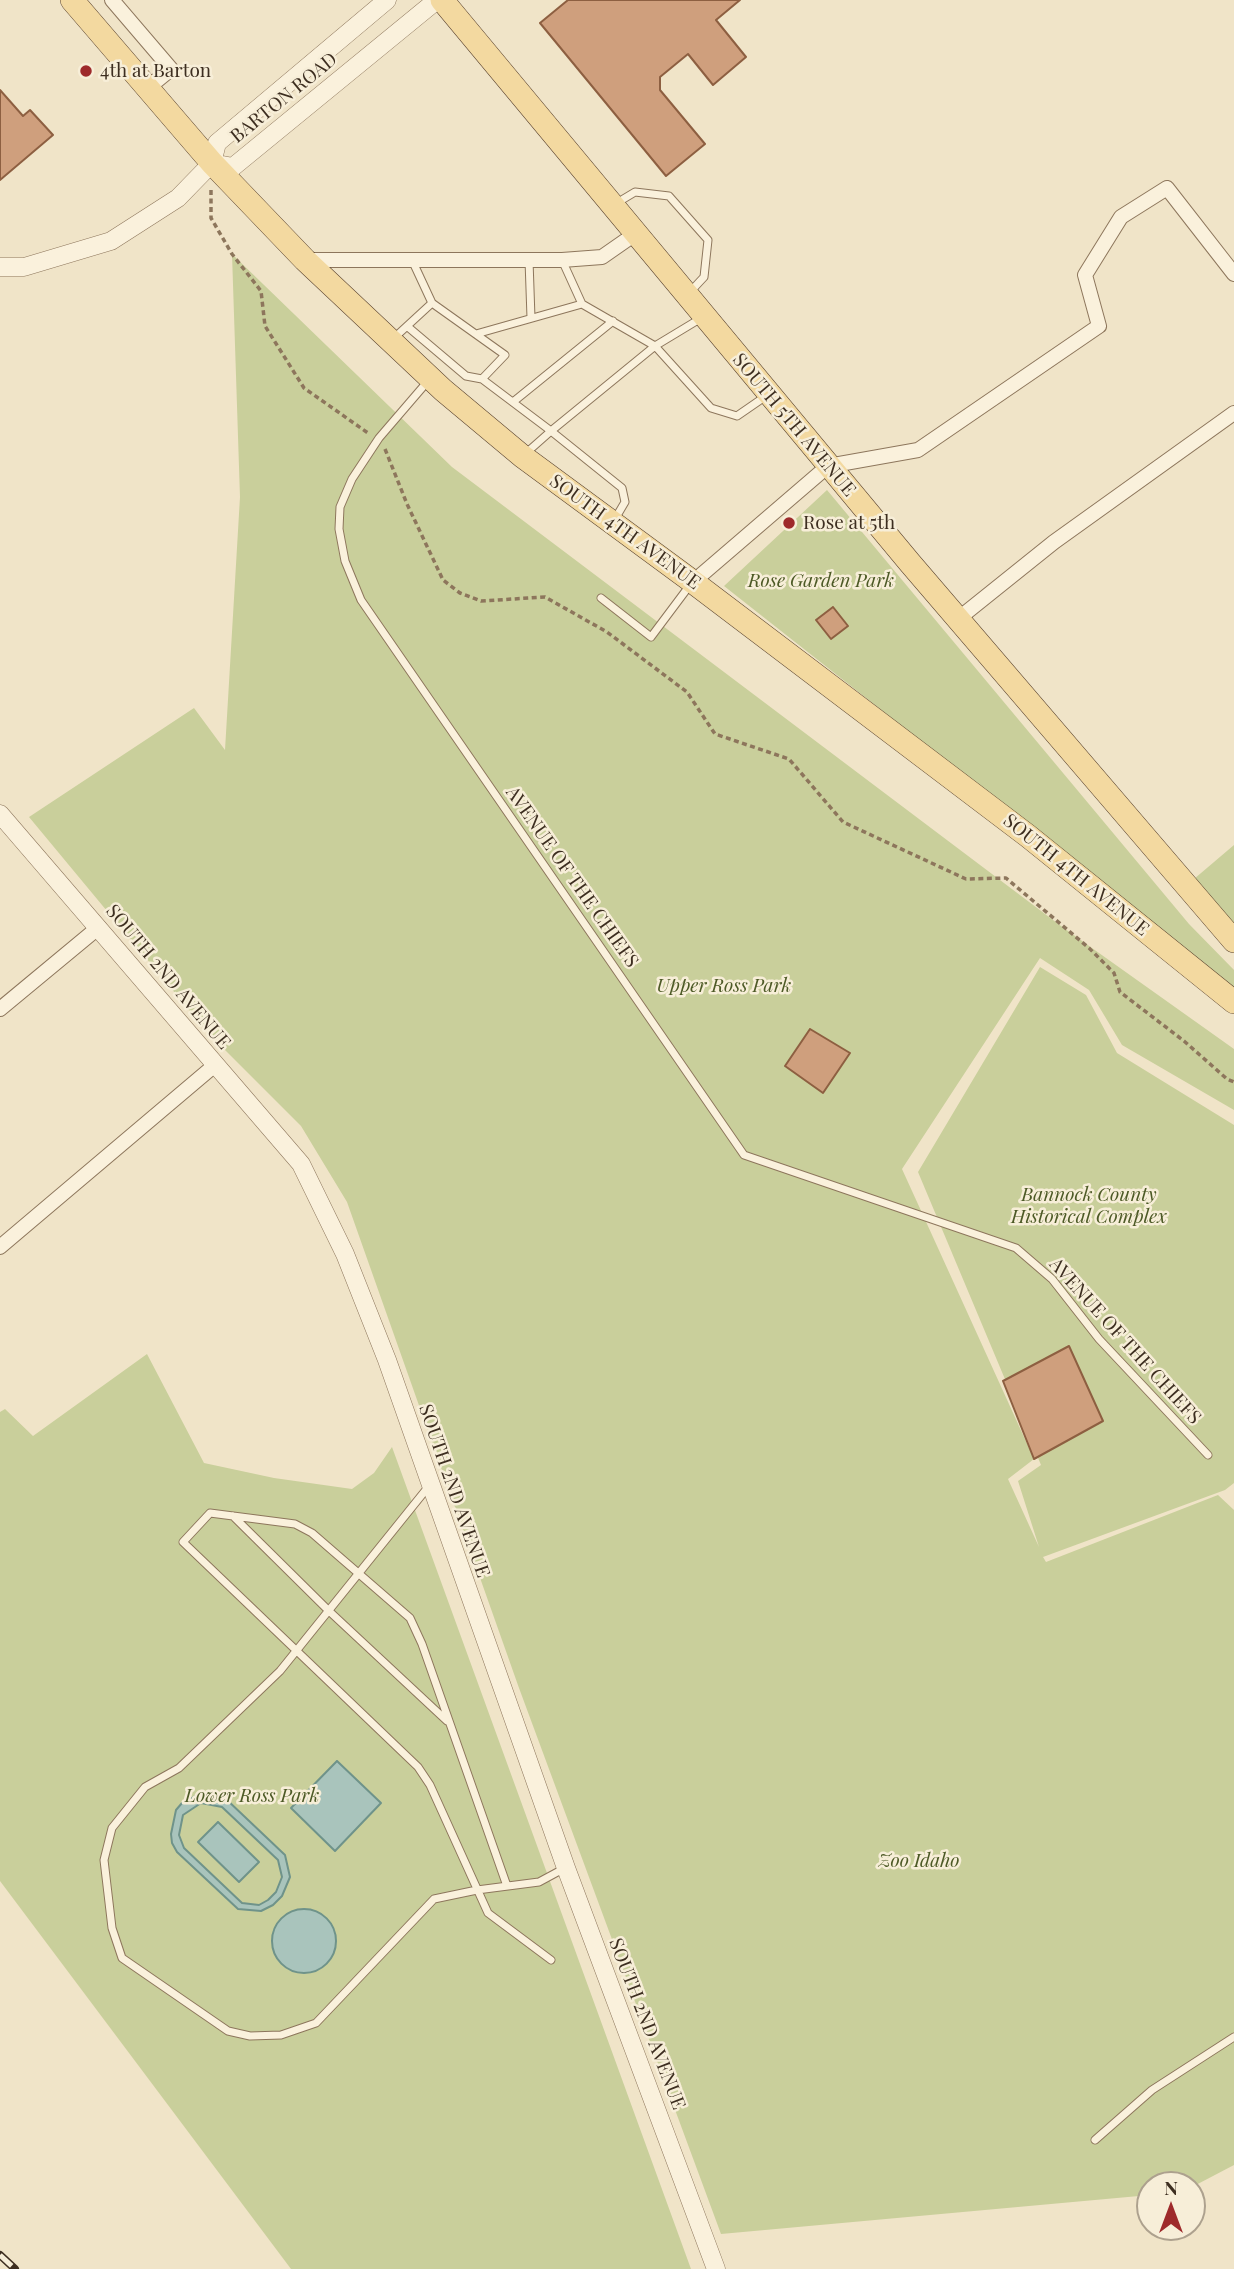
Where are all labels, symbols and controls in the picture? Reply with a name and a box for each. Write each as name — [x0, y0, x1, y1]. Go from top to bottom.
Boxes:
street label: BARTON ROAD — [226, 48, 342, 148]
place label: 4th at Barton — [100, 60, 211, 82]
marker: 4th at Barton — [78, 63, 94, 79]
street label: SOUTH 5TH AVENUE — [728, 349, 860, 501]
street label: SOUTH 4TH AVENUE — [545, 470, 705, 594]
place label: Rose at 5th — [803, 512, 895, 534]
marker: Rose at 5th — [781, 515, 797, 531]
park label: Rose Garden Park — [748, 570, 894, 592]
street label: AVENUE OF THE CHIEFS — [501, 782, 643, 972]
street label: SOUTH 4TH AVENUE — [999, 809, 1153, 941]
street label: SOUTH 2ND AVENUE — [101, 900, 235, 1054]
park label: Upper Ross Park — [657, 975, 791, 997]
park label: Bannock County Historical Complex — [1011, 1184, 1167, 1228]
street label: AVENUE OF THE CHIEFS — [1044, 1253, 1206, 1429]
street label: SOUTH 2ND AVENUE — [414, 1401, 494, 1581]
park label: Lower Ross Park — [185, 1785, 319, 1807]
park label: Zoo Idaho — [878, 1850, 960, 1872]
street label: SOUTH 2ND AVENUE — [604, 1935, 690, 2113]
north arrow — [1136, 2171, 1206, 2241]
text: N — [1164, 2174, 1178, 2200]

